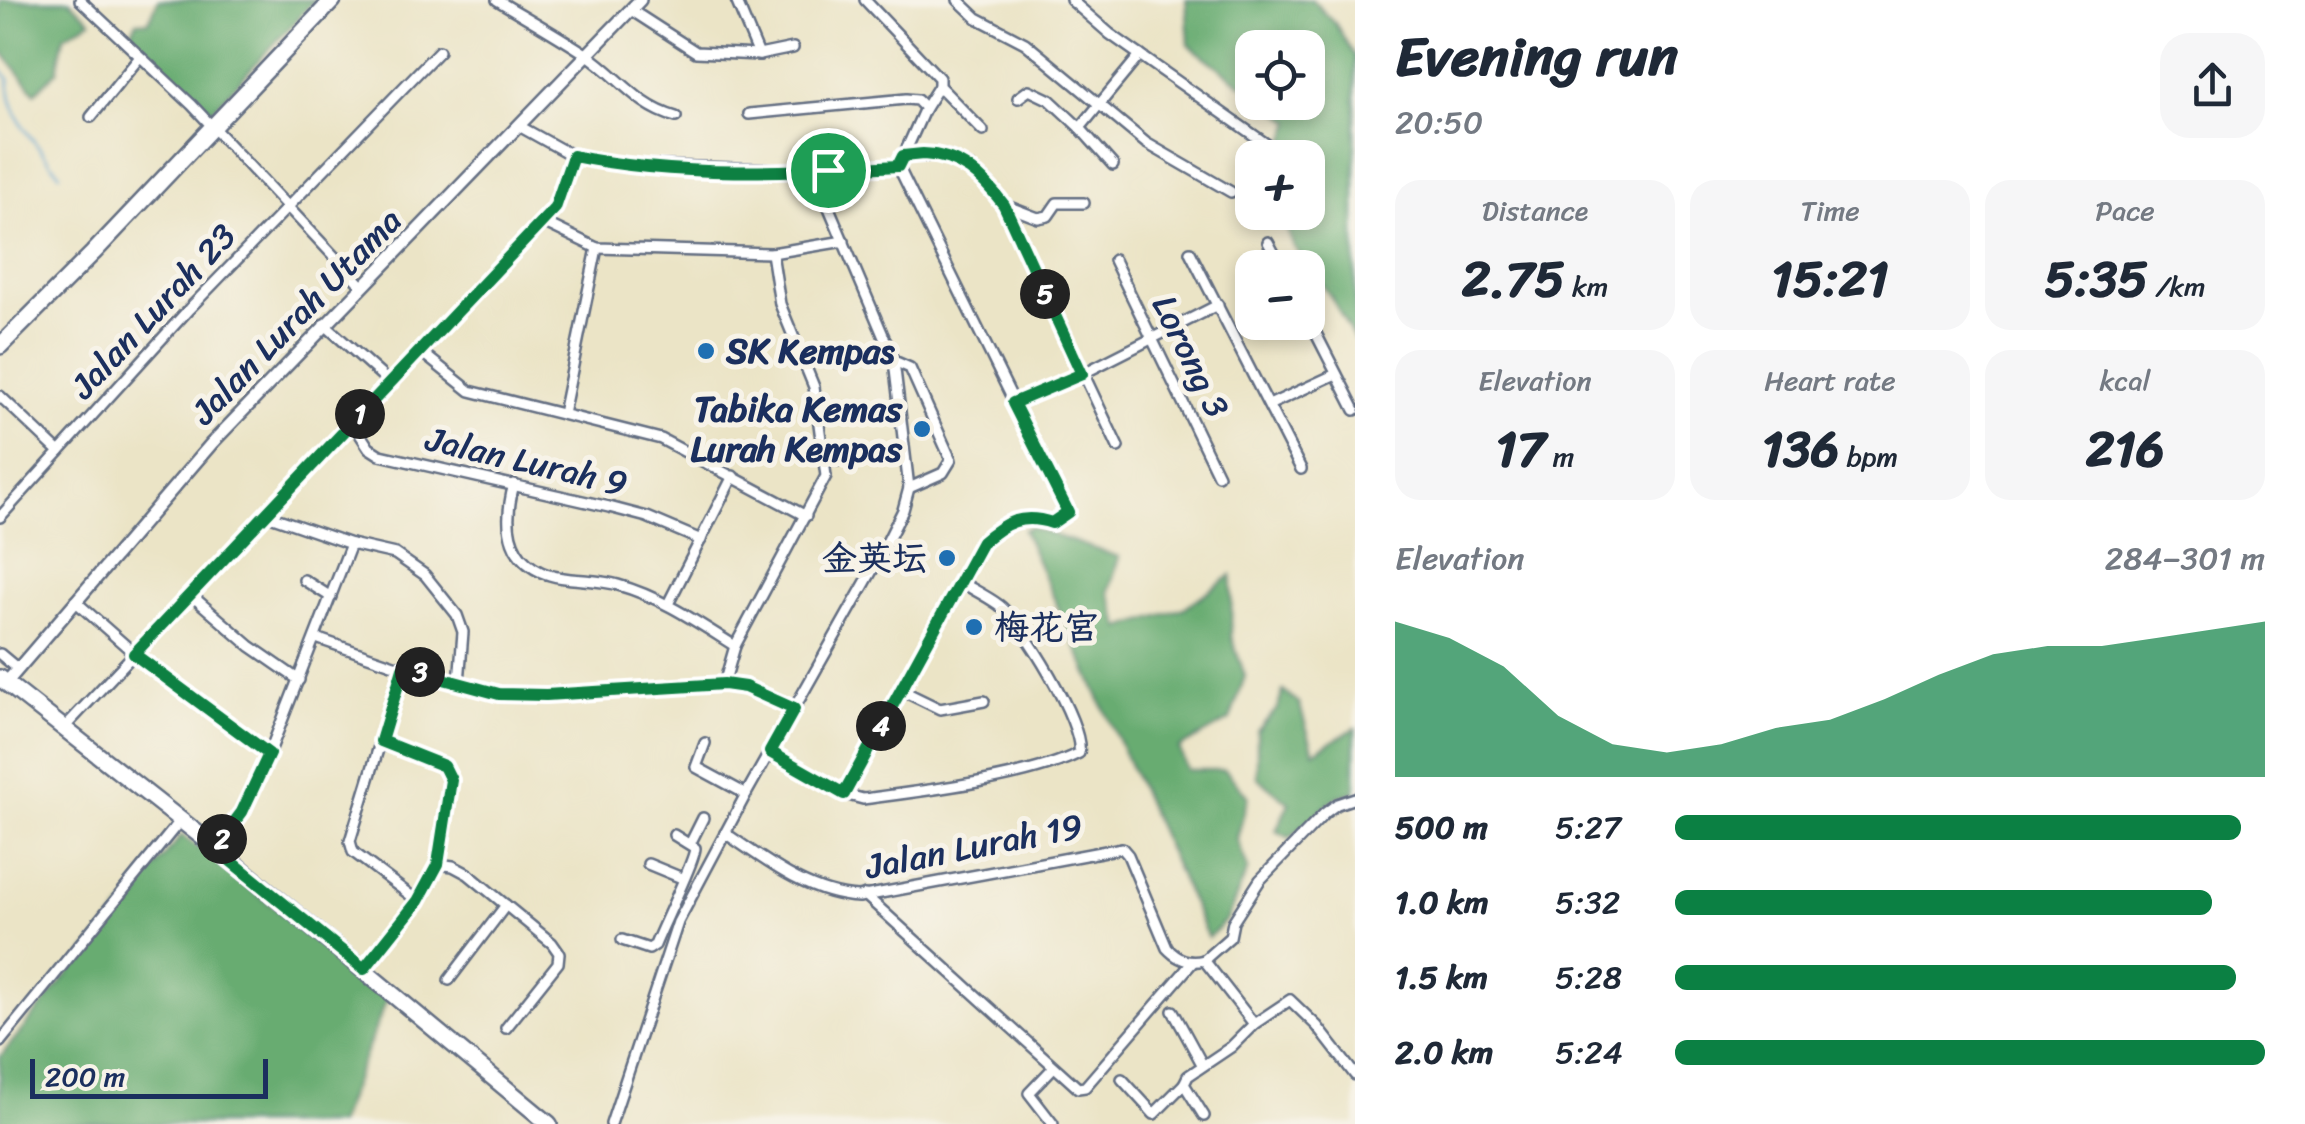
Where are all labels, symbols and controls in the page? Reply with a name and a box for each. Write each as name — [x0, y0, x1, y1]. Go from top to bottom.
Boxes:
text: Evening run — [1395, 8, 1678, 105]
map controls — [1235, 30, 1325, 340]
button: locate — [1235, 30, 1325, 120]
button: share — [2160, 33, 2265, 138]
text: 20:50 — [1395, 94, 1483, 151]
pin — [786, 128, 871, 213]
button: + — [1235, 140, 1325, 230]
icon: arrive — [801, 143, 856, 198]
text: Distance — [1482, 186, 1588, 235]
text: Time — [1800, 186, 1860, 235]
text: Pace — [2095, 186, 2155, 235]
street label: Jalan Lurah Utama — [174, 192, 417, 441]
street label: Jalan Lurah 23 — [54, 208, 252, 414]
text: 2.75 — [1462, 235, 1565, 324]
text: 15:21 — [1771, 235, 1889, 324]
text: 5:35 — [2044, 235, 2148, 324]
button: − — [1235, 250, 1325, 340]
text: km — [1565, 262, 1608, 311]
text: /km — [2148, 262, 2206, 311]
pin: 5 — [1020, 269, 1070, 319]
text: 5 — [1036, 269, 1054, 318]
street label: Lorong 3 — [1134, 284, 1248, 428]
place label: SK Kempas — [725, 320, 895, 382]
marker: SK Kempas — [695, 340, 717, 362]
text: Elevation — [1478, 356, 1592, 405]
text: Heart rate — [1764, 356, 1896, 405]
text: kcal — [2100, 356, 2150, 405]
place label: Tabika Kemas Lurah Kempas — [691, 378, 903, 480]
pin: 1 — [335, 389, 385, 439]
text: 1 — [354, 389, 366, 438]
text: 17 — [1496, 405, 1546, 494]
text: 136 — [1762, 405, 1839, 494]
text: 216 — [2086, 405, 2164, 494]
street label: Jalan Lurah 9 — [419, 407, 634, 514]
marker: Tabika Kemas Lurah Kempas — [911, 418, 933, 440]
text: m — [1546, 432, 1574, 481]
text: bpm — [1839, 432, 1898, 481]
place label: 金英坛 — [822, 527, 927, 589]
text: Elevation — [1395, 530, 1525, 587]
text: 284–301 m — [2105, 530, 2265, 587]
marker: 金英坛 — [936, 547, 958, 569]
place label: 梅花宫 — [994, 596, 1099, 658]
marker: 梅花宫 — [963, 616, 985, 638]
pin: 3 — [395, 647, 445, 697]
text: 3 — [412, 647, 428, 696]
pin: 4 — [856, 701, 906, 751]
text: 4 — [872, 701, 890, 750]
street label: Jalan Lurah 19 — [859, 795, 1088, 898]
text: 500 m — [1395, 799, 1488, 856]
text: 5:27 — [1555, 799, 1621, 856]
pin: 2 — [197, 814, 247, 864]
text: 2 — [214, 814, 230, 863]
text: 1.0 km — [1395, 874, 1489, 931]
text: 5:32 — [1555, 874, 1620, 931]
text: 1.5 km — [1395, 949, 1488, 1006]
text: 5:28 — [1555, 949, 1622, 1006]
text: 2.0 km — [1395, 1024, 1493, 1081]
text: 5:24 — [1555, 1024, 1623, 1081]
text: 200 m — [45, 1052, 125, 1101]
scale bar — [30, 1054, 268, 1098]

